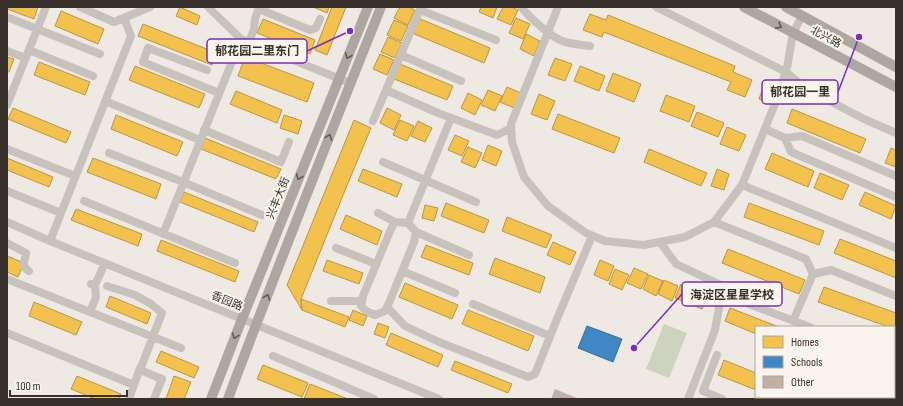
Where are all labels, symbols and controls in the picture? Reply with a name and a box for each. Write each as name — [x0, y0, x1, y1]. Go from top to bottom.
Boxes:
one-way arrow — [775, 21, 782, 28]
street label: 北兴路 — [808, 24, 844, 50]
callout: 郁花园二里东门 — [207, 39, 307, 63]
text: 郁花园二里东门 — [215, 44, 299, 59]
one-way arrow — [345, 52, 353, 59]
callout: 郁花园一里 — [762, 80, 838, 104]
text: 郁花园一里 — [770, 85, 830, 100]
one-way arrow — [325, 133, 333, 140]
one-way arrow — [296, 173, 304, 180]
street label: 兴丰大街 — [264, 175, 292, 221]
callout: 海淀区星星学校 — [682, 282, 782, 306]
text: 海淀区星星学校 — [690, 288, 774, 303]
street label: 香园路 — [209, 289, 245, 313]
one-way arrow — [262, 294, 270, 301]
legend — [755, 326, 895, 398]
one-way arrow — [232, 333, 240, 340]
text: Homes — [791, 335, 819, 350]
text: Schools — [791, 355, 823, 370]
scale bar — [10, 372, 127, 398]
text: Other — [791, 375, 815, 390]
text: 100 m — [16, 379, 41, 394]

